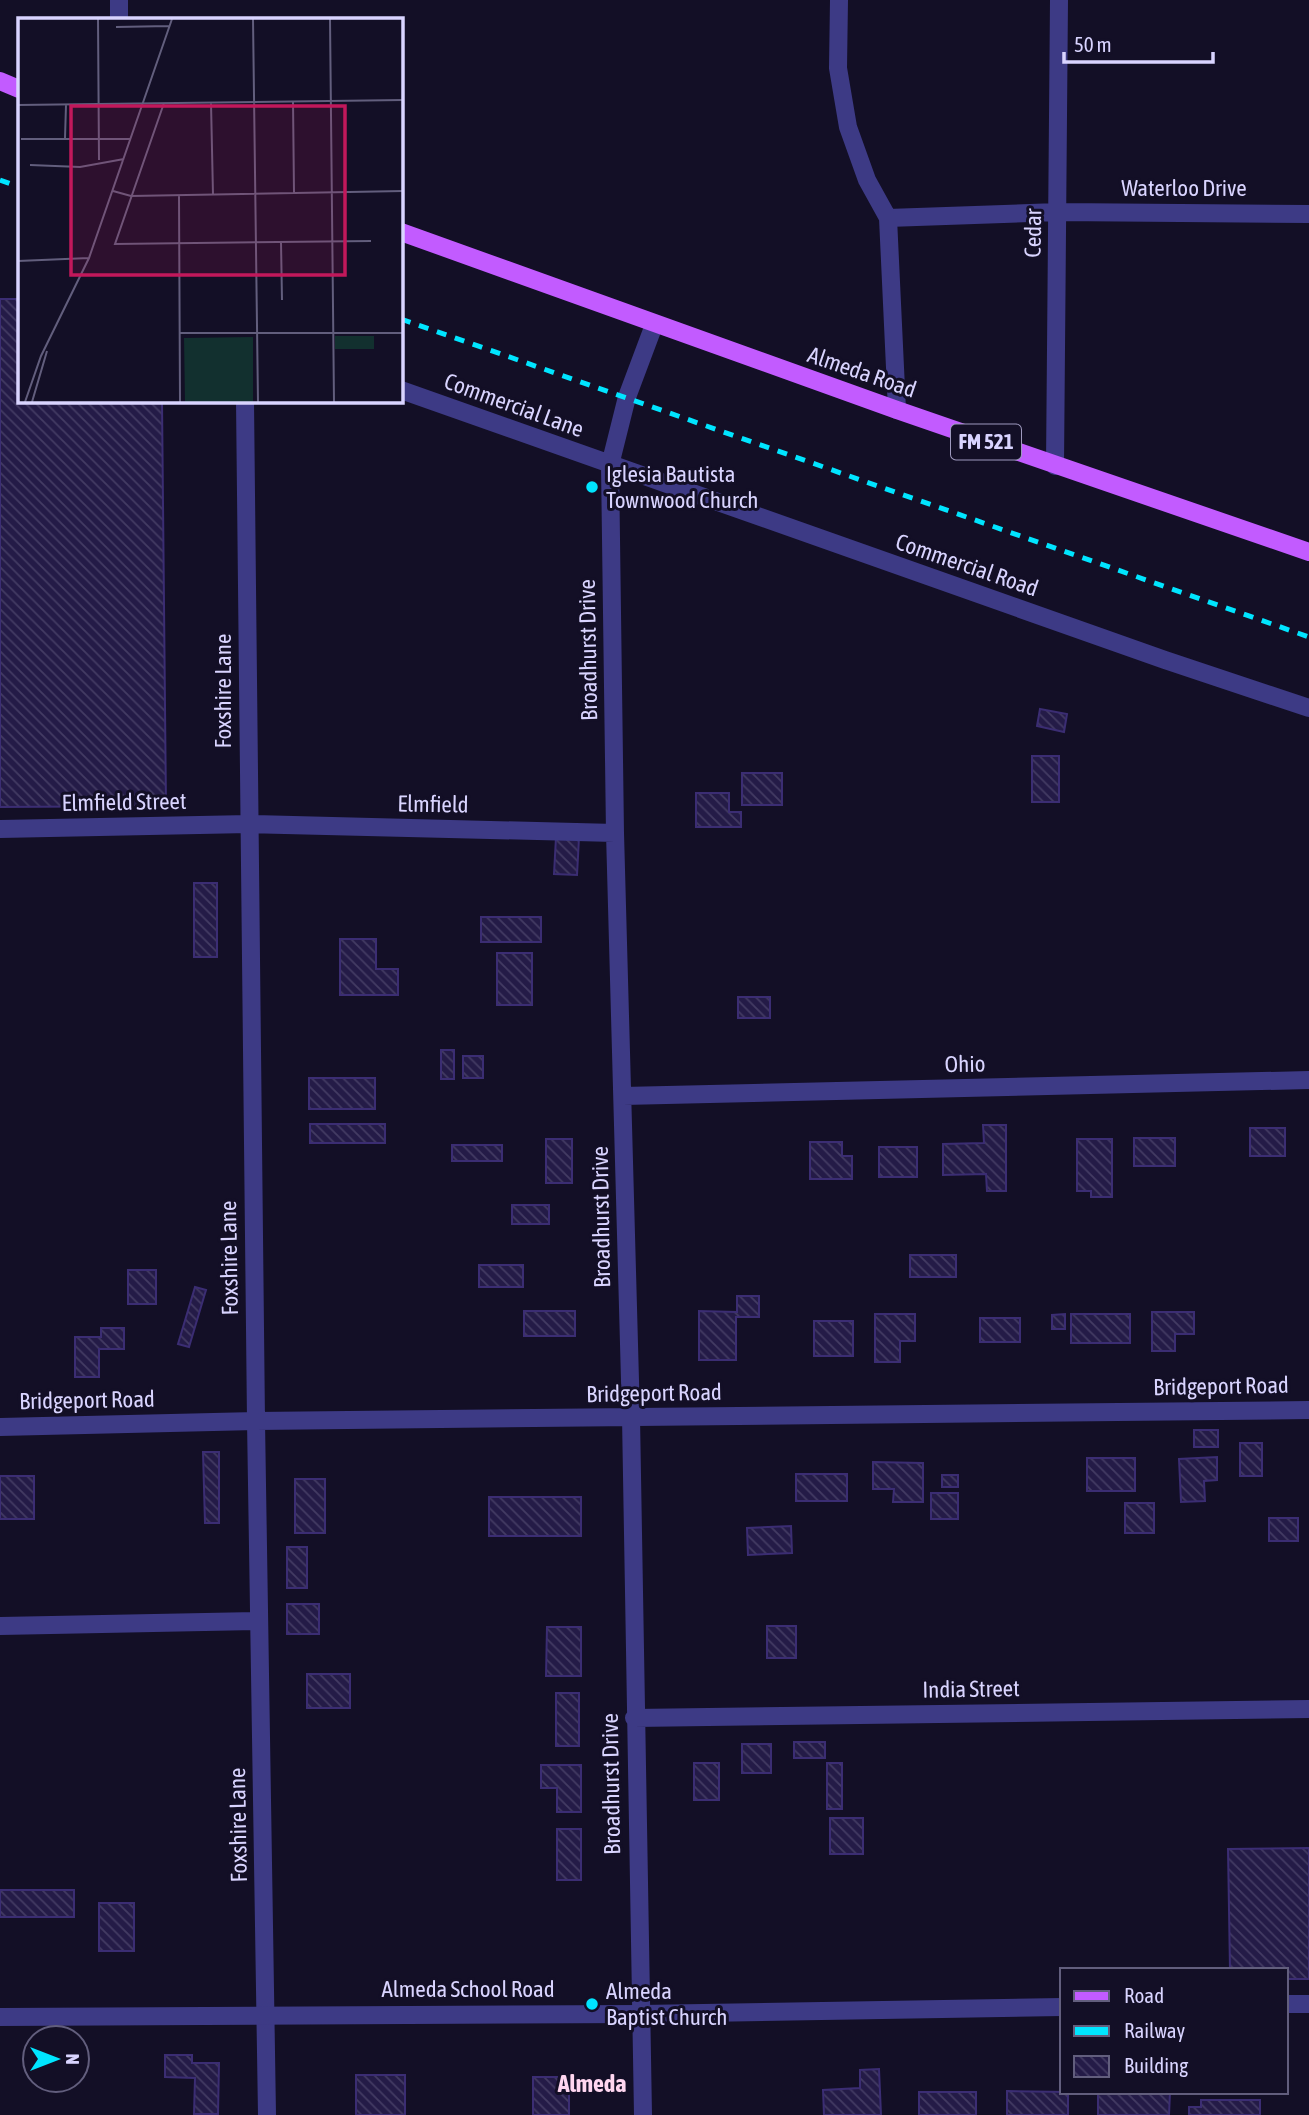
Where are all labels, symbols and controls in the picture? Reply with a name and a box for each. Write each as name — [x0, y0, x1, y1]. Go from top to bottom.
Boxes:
inset map — [18, 18, 402, 402]
scale bar — [1064, 21, 1213, 65]
text: 50 m — [1074, 32, 1112, 56]
street label: Waterloo Drive — [1121, 175, 1247, 201]
street label: Cedar — [1020, 207, 1046, 258]
street label: Almeda Road — [804, 341, 920, 403]
street label: Commercial Lane — [441, 368, 587, 442]
road number: FM 521 — [951, 424, 1021, 460]
place label: Iglesia Bautista Townwood Church — [606, 461, 758, 513]
marker: Iglesia Bautista Townwood Church — [584, 479, 600, 495]
street label: Commercial Road — [892, 528, 1042, 602]
street label: Broadhurst Drive — [574, 579, 602, 721]
street label: Foxshire Lane — [210, 634, 236, 748]
street label: Elmfield Street — [61, 788, 187, 816]
street label: Elmfield — [397, 790, 469, 818]
street label: Ohio — [944, 1051, 986, 1077]
street label: Broadhurst Drive — [587, 1146, 615, 1288]
street label: Foxshire Lane — [215, 1200, 243, 1316]
street label: Bridgeport Road — [1153, 1372, 1289, 1400]
street label: Bridgeport Road — [586, 1379, 722, 1407]
street label: Bridgeport Road — [19, 1386, 155, 1414]
street label: India Street — [922, 1675, 1020, 1703]
street label: Broadhurst Drive — [597, 1713, 625, 1855]
street label: Foxshire Lane — [224, 1767, 252, 1883]
legend — [1060, 1968, 1288, 2094]
street label: Almeda School Road — [381, 1976, 555, 2002]
place label: Almeda Baptist Church — [606, 1978, 727, 2030]
text: Road — [1124, 1983, 1164, 2007]
marker: Almeda Baptist Church — [584, 1996, 600, 2012]
text: Railway — [1124, 2018, 1186, 2042]
north arrow — [21, 2024, 91, 2094]
text: N — [62, 2053, 84, 2065]
text: Building — [1124, 2053, 1188, 2077]
district label: Almeda — [557, 2070, 626, 2097]

